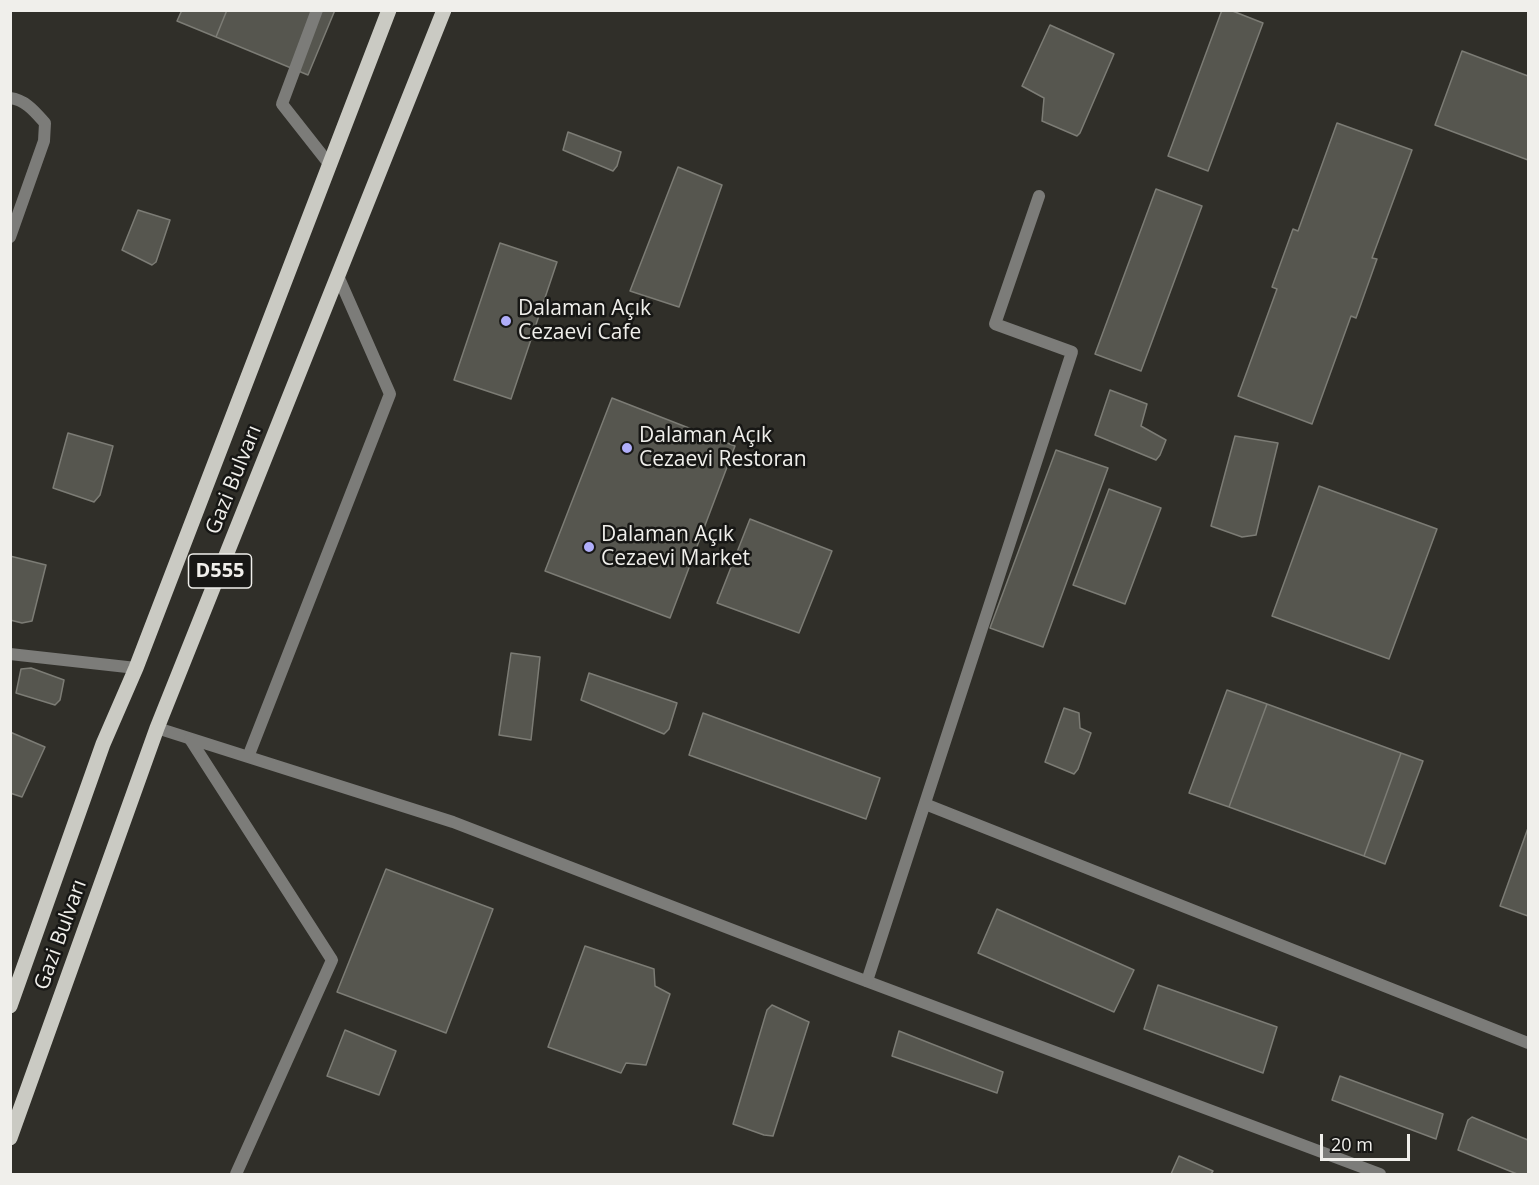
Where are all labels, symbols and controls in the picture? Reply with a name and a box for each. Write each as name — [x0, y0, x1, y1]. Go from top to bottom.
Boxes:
place label: Dalaman Açık Cezaevi Cafe — [518, 296, 651, 346]
marker: Dalaman Açık Cezaevi Cafe — [499, 314, 513, 328]
street label: Gazi Bulvarı — [201, 422, 267, 538]
place label: Dalaman Açık Cezaevi Restoran — [639, 423, 807, 473]
marker: Dalaman Açık Cezaevi Restoran — [620, 441, 634, 455]
place label: Dalaman Açık Cezaevi Market — [601, 522, 750, 572]
marker: Dalaman Açık Cezaevi Market — [582, 540, 596, 554]
road number: D555 — [188, 554, 252, 588]
street label: Gazi Bulvarı — [29, 877, 93, 993]
scale bar — [1323, 1122, 1413, 1160]
text: 20 m — [1331, 1132, 1373, 1156]

